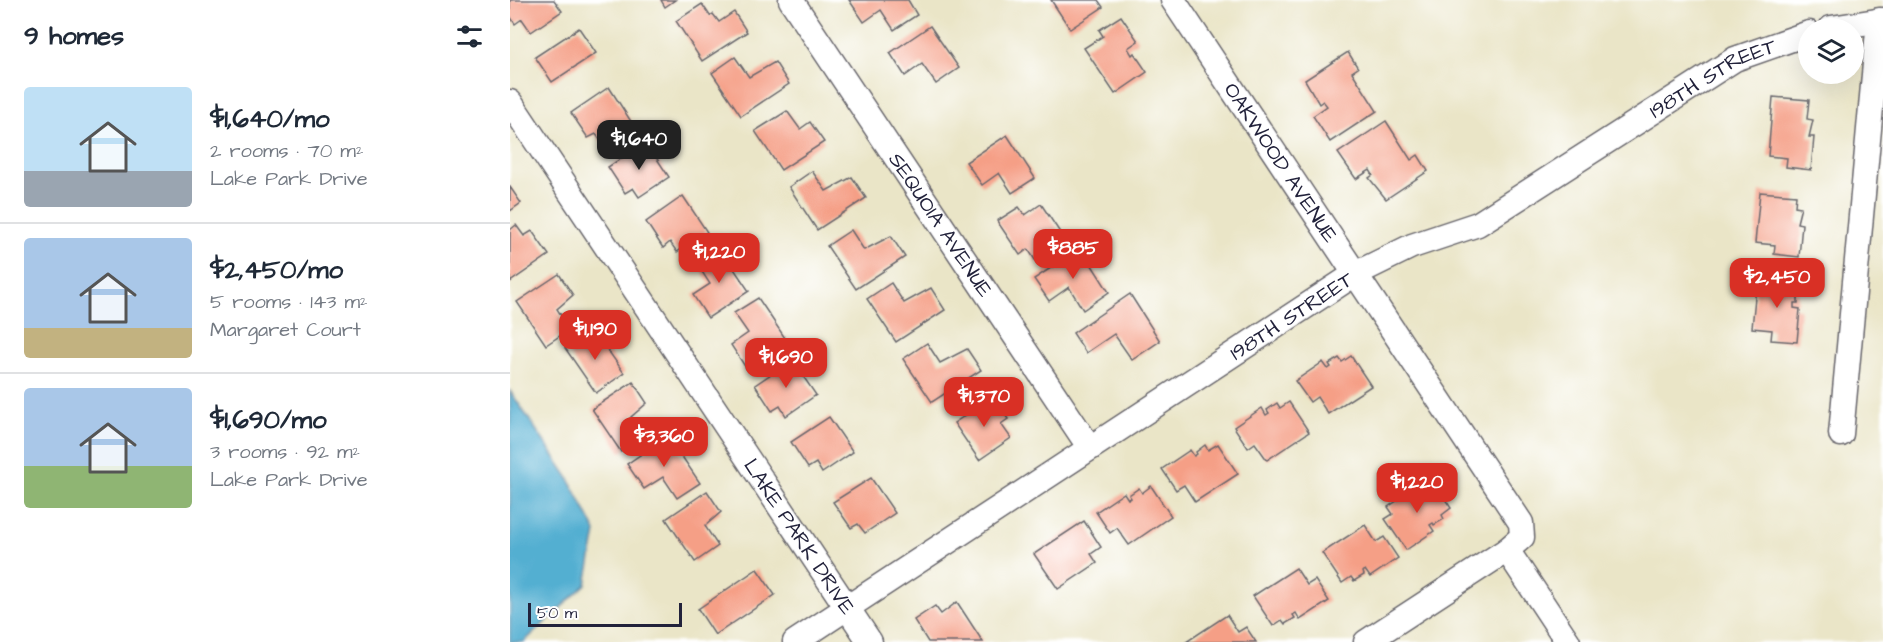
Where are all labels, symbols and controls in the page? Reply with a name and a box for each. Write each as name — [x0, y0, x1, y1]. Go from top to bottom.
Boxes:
text: 9 homes — [24, 18, 124, 54]
map controls — [1798, 18, 1864, 84]
button: layers — [1798, 18, 1864, 84]
icon: filters — [453, 20, 486, 53]
street label: 198TH STREET — [1644, 31, 1781, 125]
street label: OAKWOOD AVENUE — [1217, 77, 1345, 249]
text: $1,640/mo — [210, 101, 330, 137]
icon: home — [72, 111, 144, 183]
pin: $1,640 — [590, 120, 688, 171]
text: $1,640 — [611, 125, 667, 153]
text: 2 rooms · 70 m² — [210, 137, 363, 165]
street label: SEQUOIA AVENUE — [882, 147, 1000, 303]
text: Lake Park Drive — [210, 165, 368, 193]
pin: $885 — [1037, 229, 1109, 280]
pin: $1,220 — [670, 233, 768, 284]
text: $885 — [1047, 234, 1099, 262]
text: $1,220 — [693, 238, 745, 266]
text: $2,450/mo — [210, 252, 343, 288]
pin: $2,450 — [1728, 258, 1826, 309]
icon: home — [72, 262, 144, 334]
text: $2,450 — [1744, 263, 1810, 291]
street label: 198TH STREET — [1224, 265, 1360, 367]
text: 5 rooms · 143 m² — [210, 288, 368, 316]
pin: $1,190 — [546, 310, 644, 361]
text: $1,190 — [573, 315, 617, 343]
text: Margaret Court — [210, 316, 361, 344]
pin: $1,690 — [737, 338, 835, 389]
text: $1,690 — [759, 343, 813, 371]
pin: $1,370 — [935, 377, 1033, 428]
text: $1,370 — [958, 382, 1010, 410]
text: $1,690/mo — [210, 402, 327, 438]
icon: home — [72, 412, 144, 484]
pin: $3,360 — [615, 417, 713, 468]
text: $3,360 — [634, 422, 694, 450]
text: 3 rooms · 92 m² — [210, 438, 360, 466]
street label: LAKE PARK DRIVE — [737, 453, 862, 621]
pin: $1,220 — [1368, 463, 1466, 514]
text: Lake Park Drive — [210, 466, 368, 494]
text: $1,220 — [1391, 468, 1443, 496]
scale bar — [528, 600, 682, 628]
text: 50 m — [537, 602, 577, 624]

